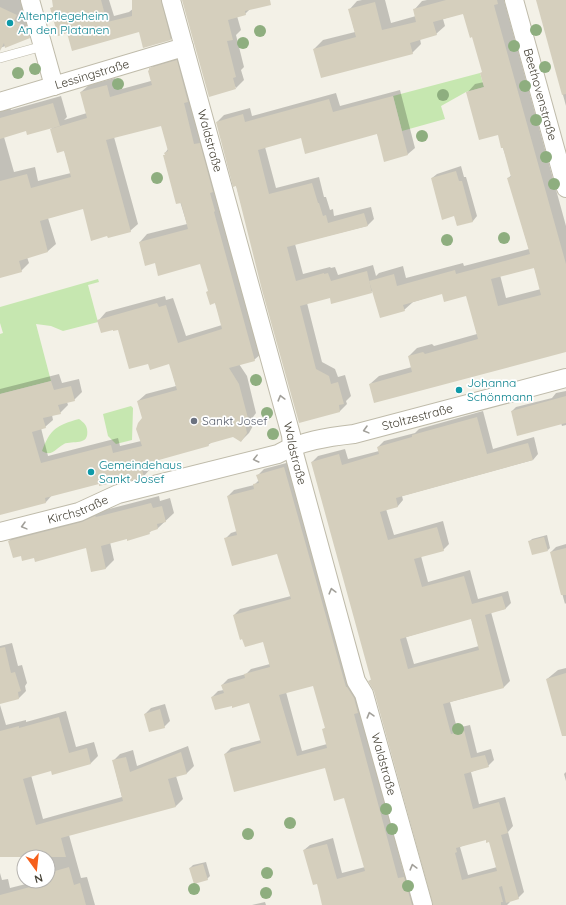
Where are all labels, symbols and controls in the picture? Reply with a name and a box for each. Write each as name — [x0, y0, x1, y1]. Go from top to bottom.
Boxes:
place label: Altenpflegeheim An den Platanen — [18, 8, 109, 37]
marker: Altenpflegeheim An den Platanen — [5, 18, 15, 28]
street label: Beethovenstraße — [521, 47, 561, 142]
street label: Lessingstraße — [53, 56, 131, 92]
street label: Waldstraße — [195, 108, 226, 174]
place label: Johanna Schönmann — [467, 375, 533, 404]
marker: Johanna Schönmann — [454, 385, 464, 395]
one-way arrow — [277, 395, 286, 402]
street label: Stoltzestraße — [380, 400, 455, 433]
place label: Sankt Josef — [202, 413, 268, 428]
marker: Sankt Josef — [189, 416, 199, 426]
street label: Waldstraße — [281, 420, 310, 486]
one-way arrow — [362, 426, 369, 434]
one-way arrow — [252, 455, 259, 463]
place label: Gemeindehaus Sankt Josef — [99, 457, 182, 486]
marker: Gemeindehaus Sankt Josef — [86, 467, 96, 477]
street label: Kirchstraße — [46, 492, 111, 527]
one-way arrow — [20, 521, 27, 530]
one-way arrow — [328, 588, 336, 595]
one-way arrow — [366, 712, 375, 719]
street label: Waldstraße — [368, 731, 400, 797]
north arrow — [16, 849, 56, 889]
one-way arrow — [409, 864, 418, 871]
text: N — [33, 871, 44, 886]

